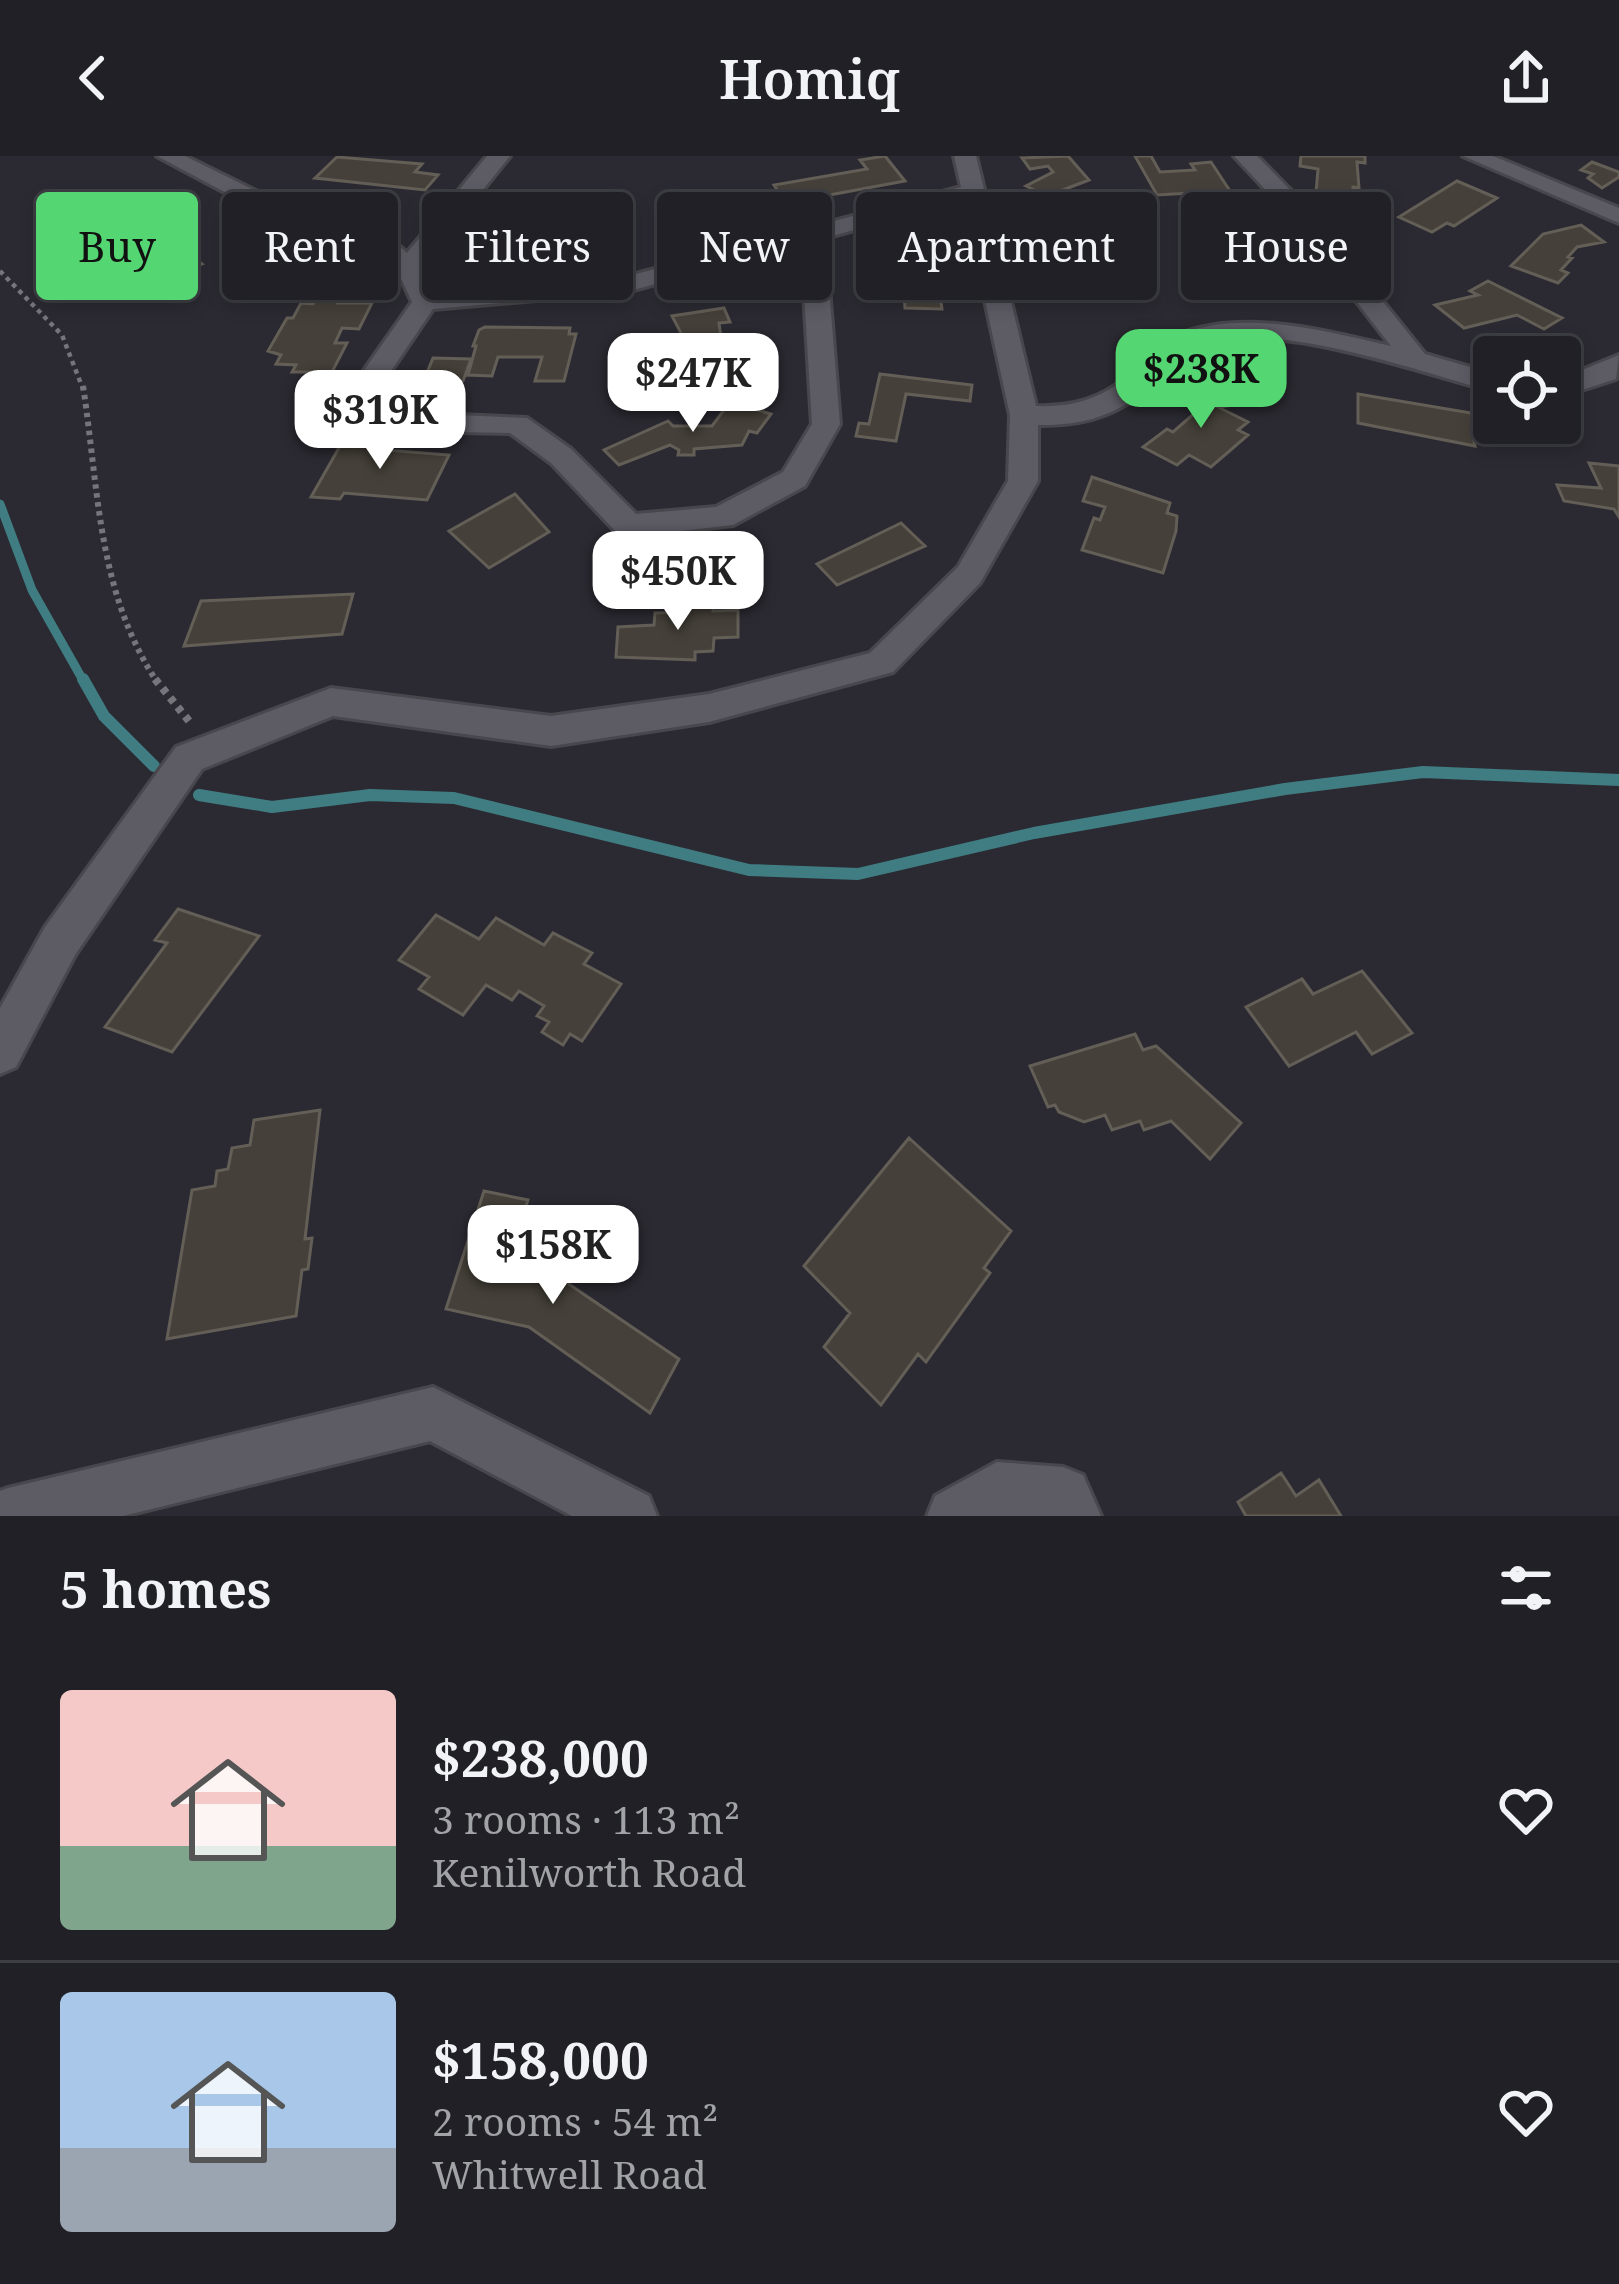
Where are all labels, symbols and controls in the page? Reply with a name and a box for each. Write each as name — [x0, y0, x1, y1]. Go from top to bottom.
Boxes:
text: Homiq — [719, 41, 900, 115]
icon: back — [60, 45, 126, 111]
icon: share — [1493, 45, 1559, 111]
chip: Buy — [36, 192, 198, 300]
chip: Rent — [222, 192, 398, 300]
chip: Filters — [422, 192, 633, 300]
chip: New — [657, 192, 832, 300]
chip: Apartment — [856, 192, 1157, 300]
chip: House — [1181, 192, 1391, 300]
pin: $238K — [1117, 329, 1285, 431]
pin: $247K — [609, 333, 777, 435]
map controls — [1473, 336, 1581, 444]
button: locate — [1473, 336, 1581, 444]
text: $238K — [1143, 341, 1259, 394]
text: $247K — [635, 345, 751, 398]
pin: $319K — [296, 370, 464, 472]
text: $319K — [322, 382, 438, 435]
pin: $450K — [594, 531, 762, 633]
text: $450K — [620, 543, 736, 596]
pin: $158K — [469, 1205, 637, 1307]
text: $158K — [495, 1217, 611, 1270]
text: 5 homes — [60, 1553, 271, 1623]
icon: filters — [1493, 1555, 1559, 1621]
text: $238,000 — [432, 1722, 649, 1792]
icon: home — [156, 1738, 300, 1882]
icon: heart — [1493, 1777, 1559, 1843]
text: 3 rooms · 113 m² — [432, 1792, 740, 1845]
text: Kenilworth Road — [432, 1845, 746, 1898]
text: $158,000 — [432, 2024, 649, 2094]
icon: home — [156, 2040, 300, 2184]
icon: heart — [1493, 2079, 1559, 2145]
text: 2 rooms · 54 m² — [432, 2094, 718, 2147]
text: Whitwell Road — [432, 2147, 707, 2200]

